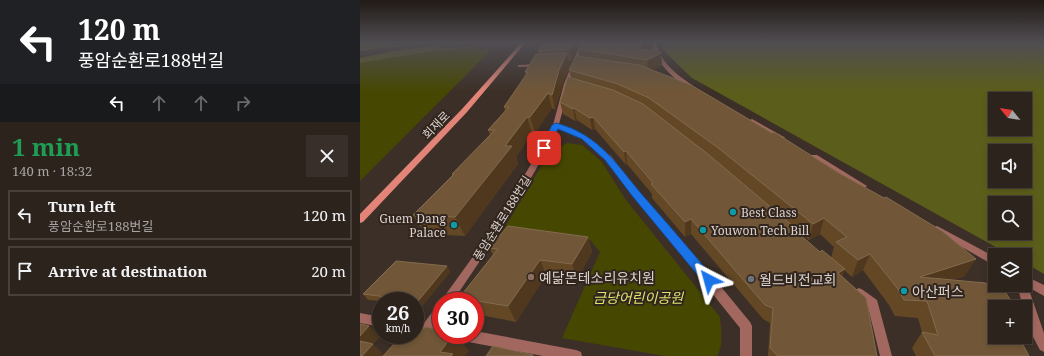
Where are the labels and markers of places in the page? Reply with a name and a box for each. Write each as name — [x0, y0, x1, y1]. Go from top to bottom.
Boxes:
pin — [527, 131, 561, 165]
place label: Best Class — [741, 204, 797, 221]
marker: Best Class — [728, 207, 738, 217]
place label: Guem Dang Palace — [379, 210, 447, 241]
marker: Guem Dang Palace — [449, 220, 459, 230]
place label: Youwon Tech Bill — [710, 222, 810, 239]
marker: Youwon Tech Bill — [698, 225, 708, 235]
place label: 예닮몬테소리유치원 — [539, 268, 655, 287]
place label: 월드비전교회 — [759, 270, 836, 289]
marker: 예닮몬테소리유치원 — [526, 272, 536, 282]
marker: 월드비전교회 — [746, 274, 756, 284]
place label: 아산퍼스 — [912, 282, 964, 301]
marker: 아산퍼스 — [899, 286, 909, 296]

